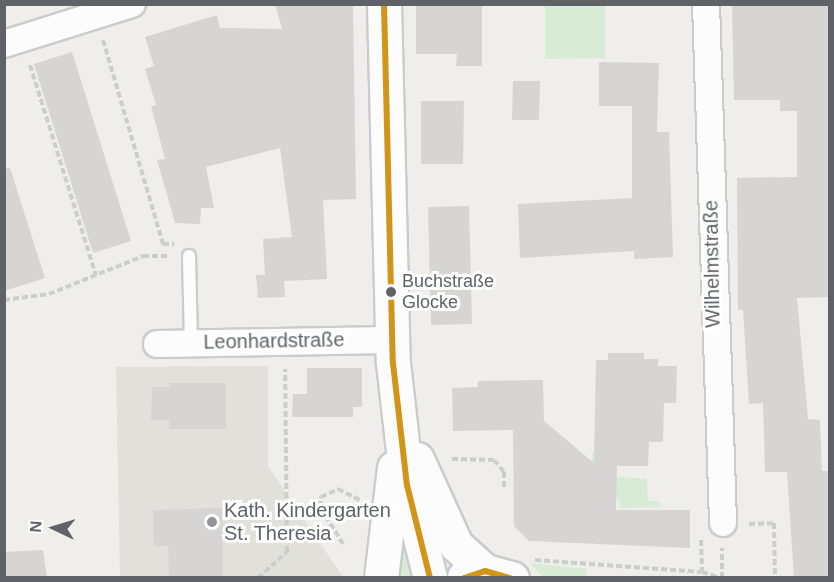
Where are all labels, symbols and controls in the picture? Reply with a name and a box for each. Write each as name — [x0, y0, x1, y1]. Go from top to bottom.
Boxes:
street label: Wilhelmstraße — [699, 200, 725, 328]
place label: Buchstraße Glocke — [402, 271, 494, 314]
marker: Buchstraße Glocke — [385, 286, 397, 298]
street label: Leonhardstraße — [203, 328, 345, 354]
north arrow — [24, 498, 84, 558]
place label: Kath. Kindergarten St. Theresia — [224, 498, 391, 545]
marker: Kath. Kindergarten St. Theresia — [205, 515, 219, 529]
text: N — [27, 520, 44, 533]

